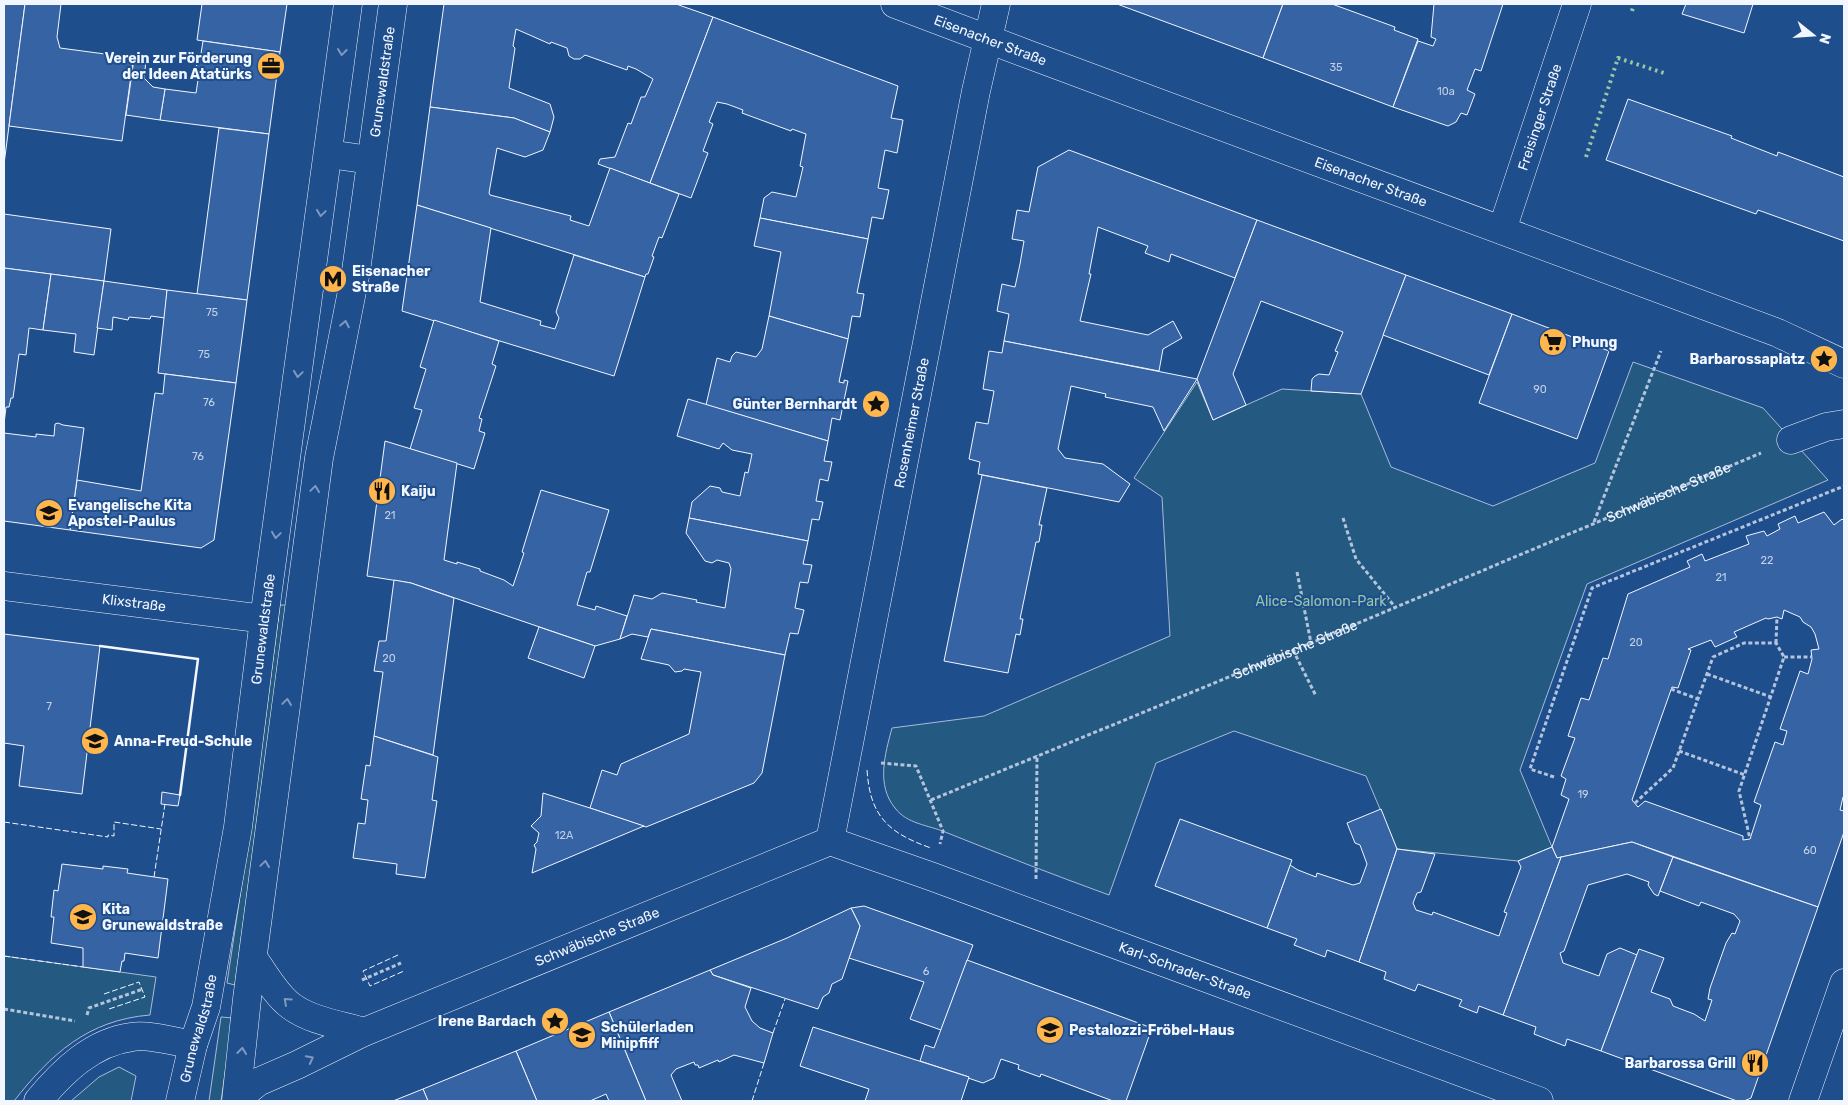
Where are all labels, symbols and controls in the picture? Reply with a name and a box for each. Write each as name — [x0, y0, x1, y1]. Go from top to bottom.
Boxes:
north arrow — [1788, 10, 1838, 60]
street label: Eisenacher Straße — [932, 11, 1049, 69]
street label: Grunewaldstraße — [366, 25, 398, 138]
text: N — [1815, 31, 1835, 46]
one-way arrow — [337, 48, 348, 56]
place label: Verein zur Förderung der Ideen Atatürks — [105, 50, 252, 83]
office icon: Verein zur Förderung der Ideen Atatürks — [256, 51, 286, 81]
house number: 35 — [1329, 61, 1343, 74]
street label: Freisinger Straße — [1514, 61, 1565, 173]
house number: 10a — [1437, 85, 1455, 98]
street label: Eisenacher Straße — [1312, 153, 1430, 210]
one-way arrow — [316, 210, 327, 218]
place label: Eisenacher Straße — [352, 263, 431, 296]
metro station icon: Eisenacher Straße — [318, 264, 348, 294]
house number: 75 — [206, 306, 219, 319]
one-way arrow — [340, 320, 350, 328]
supermarket icon: Phung — [1538, 327, 1568, 357]
place label: Phung — [1572, 334, 1618, 351]
place icon: Barbarossaplatz — [1809, 344, 1839, 374]
house number: 75 — [198, 348, 211, 361]
place label: Barbarossaplatz — [1690, 351, 1805, 368]
street label: Rosenheimer Straße — [890, 356, 932, 489]
one-way arrow — [294, 370, 304, 378]
house number: 90 — [1533, 383, 1547, 396]
place icon: Günter Bernhardt — [861, 389, 891, 419]
house number: 76 — [203, 396, 215, 409]
place label: Günter Bernhardt — [733, 396, 857, 413]
house number: 76 — [192, 450, 204, 463]
street label: Schwäbische Straße — [1604, 458, 1733, 526]
restaurant icon: Kaiju — [367, 476, 397, 506]
place label: Kaiju — [401, 483, 436, 500]
one-way arrow — [309, 485, 320, 493]
place label: Evangelische Kita Apostel-Paulus — [68, 497, 192, 530]
school or university icon: Evangelische Kita Apostel-Paulus — [34, 498, 64, 528]
house number: 21 — [384, 509, 396, 522]
one-way arrow — [271, 531, 282, 539]
house number: 22 — [1761, 554, 1773, 567]
house number: 21 — [1715, 571, 1727, 584]
street label: Grunewaldstraße — [247, 572, 279, 685]
street label: Klixstraße — [101, 590, 167, 615]
park label: Alice-Salomon-Park — [1256, 593, 1387, 610]
street label: Schwäbische Straße — [1230, 616, 1360, 683]
house number: 20 — [1629, 636, 1643, 649]
house number: 20 — [382, 652, 396, 665]
one-way arrow — [281, 698, 292, 706]
house number: 7 — [46, 700, 52, 713]
school or university icon: Anna-Freud-Schule — [80, 726, 110, 756]
place label: Anna-Freud-Schule — [114, 733, 252, 750]
house number: 19 — [1577, 788, 1589, 801]
house number: 12A — [555, 829, 574, 842]
house number: 60 — [1803, 844, 1817, 857]
one-way arrow — [259, 859, 270, 867]
place label: Kita Grunewaldstraße — [102, 901, 223, 934]
school or university icon: Kita Grunewaldstraße — [68, 902, 98, 932]
street label: Schwäbische Straße — [532, 903, 662, 970]
street label: Karl-Schrader-Straße — [1117, 938, 1254, 1003]
house number: 6 — [923, 965, 930, 978]
street label: Grunewaldstraße — [176, 973, 220, 1084]
one-way arrow — [283, 998, 292, 1007]
place icon: Irene Bardach — [540, 1006, 570, 1036]
place label: Irene Bardach — [438, 1013, 536, 1030]
school or university icon: Pestalozzi-Fröbel-Haus — [1035, 1015, 1065, 1045]
place label: Schülerladen Minipfiff — [601, 1019, 694, 1052]
school or university icon: Schülerladen Minipfiff — [567, 1020, 597, 1050]
place label: Pestalozzi-Fröbel-Haus — [1069, 1022, 1235, 1039]
one-way arrow — [236, 1046, 247, 1054]
restaurant icon: Barbarossa Grill — [1740, 1048, 1770, 1078]
one-way arrow — [304, 1055, 313, 1065]
place label: Barbarossa Grill — [1624, 1055, 1736, 1072]

